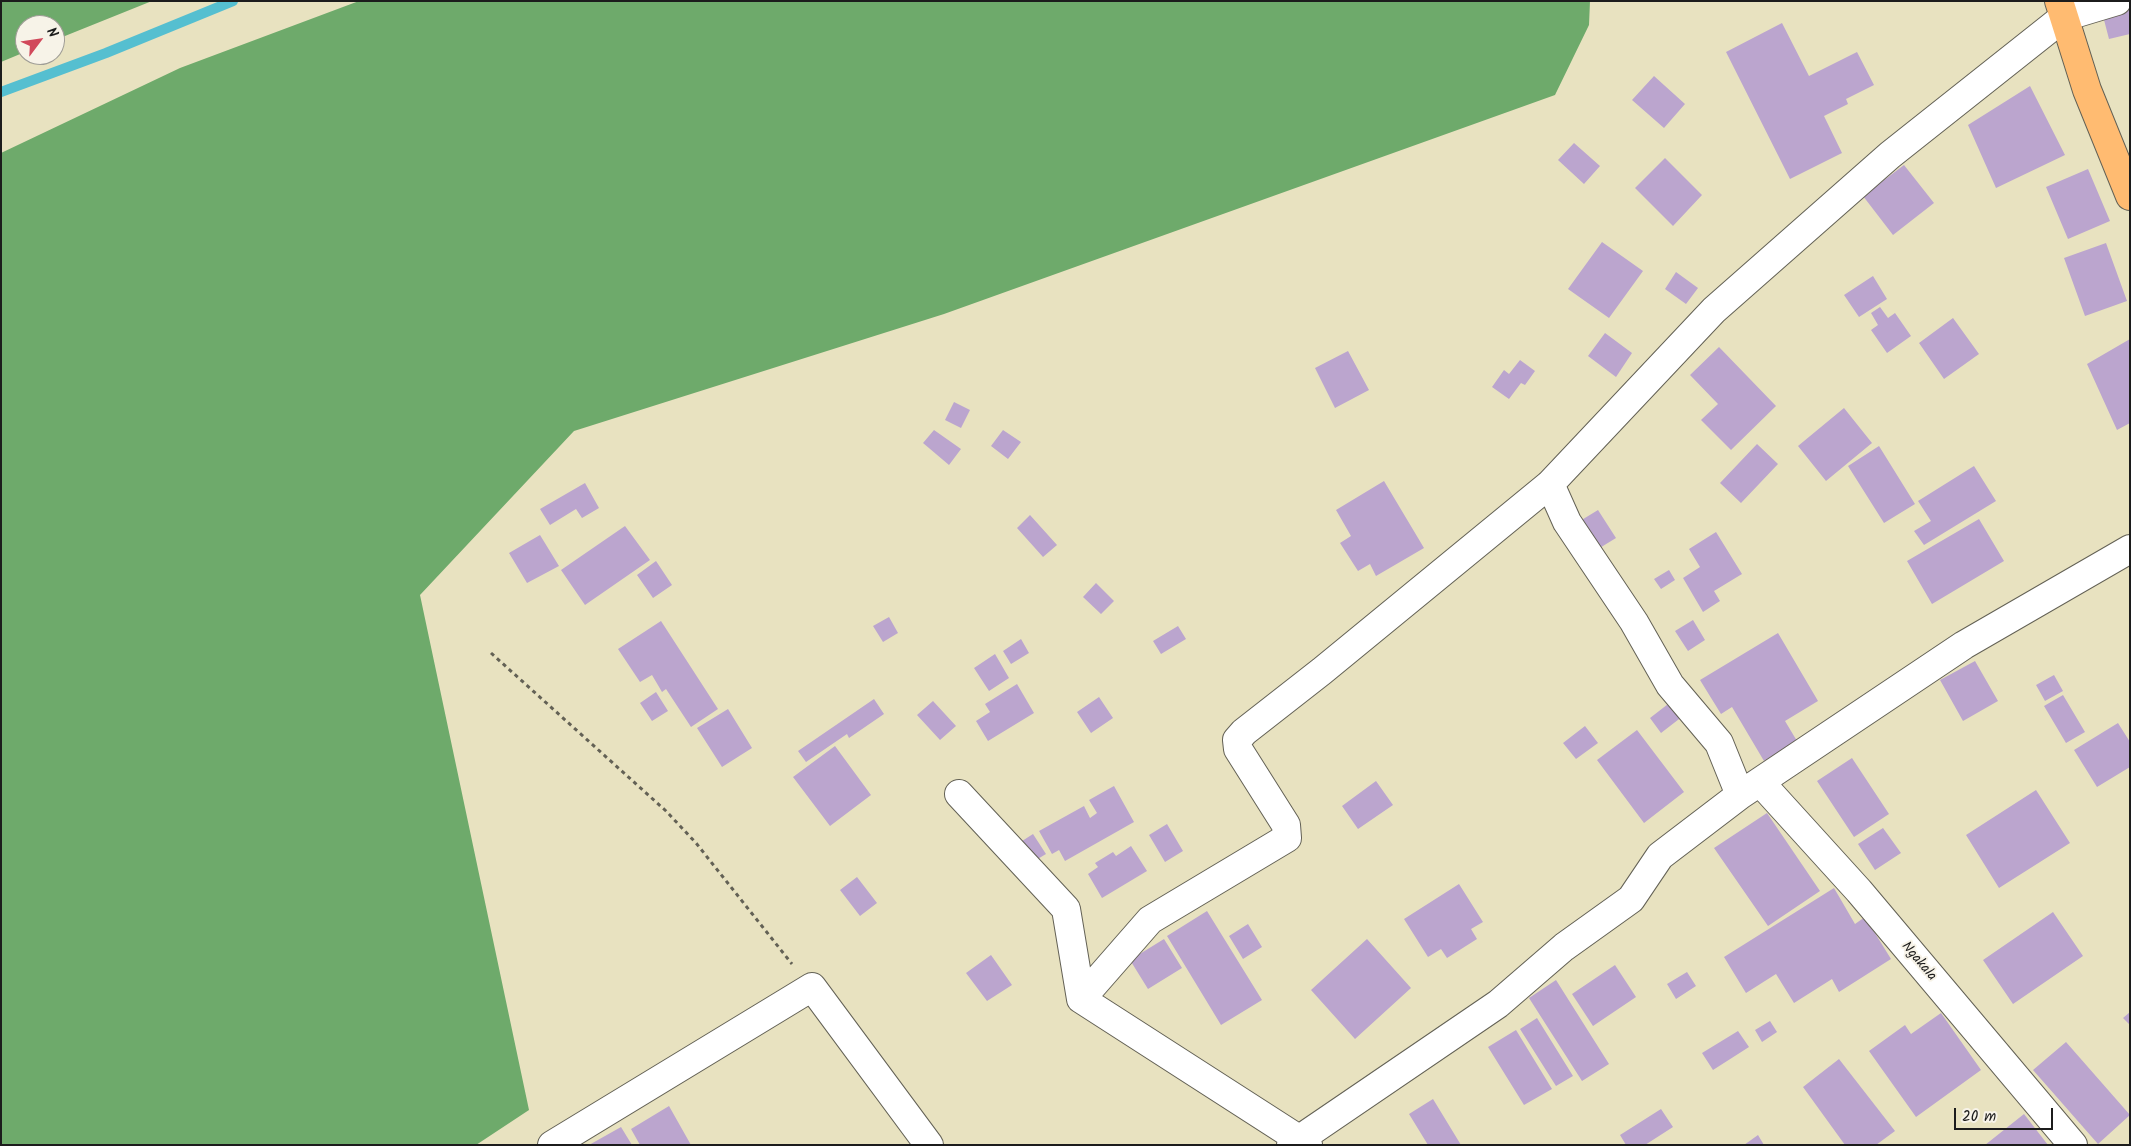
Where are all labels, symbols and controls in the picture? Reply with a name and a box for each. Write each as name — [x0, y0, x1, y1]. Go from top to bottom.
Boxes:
north arrow — [15, 15, 65, 65]
text: N — [40, 23, 64, 42]
street label: Ngakala — [1897, 939, 1939, 985]
scale bar — [1956, 1098, 2055, 1130]
text: 20 m — [1962, 1105, 1996, 1129]

